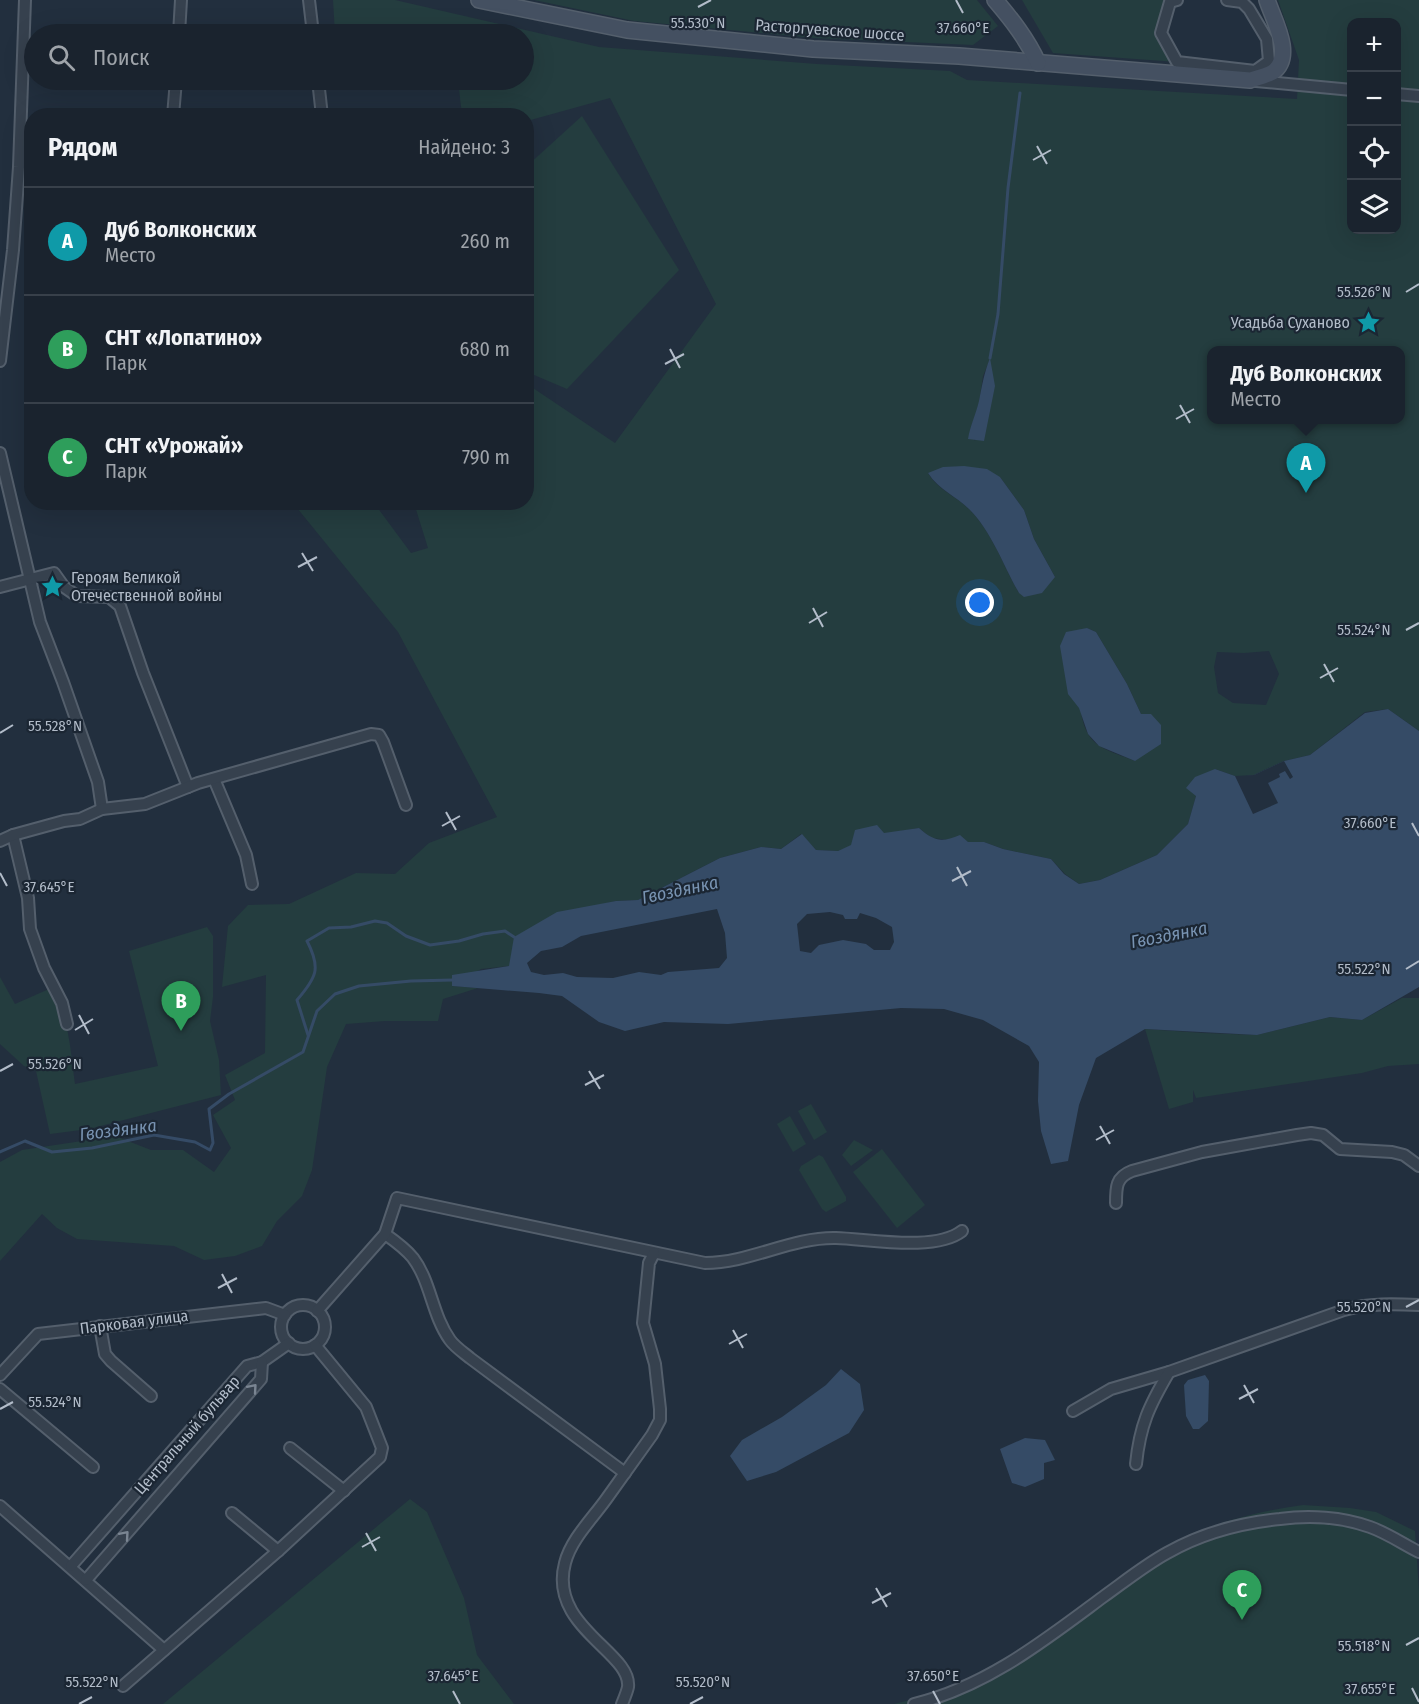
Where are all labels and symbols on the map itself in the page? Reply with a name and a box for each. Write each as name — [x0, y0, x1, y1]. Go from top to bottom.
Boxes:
text: 55.530°N — [671, 14, 725, 32]
street label: Расторгуевское шоссе — [755, 15, 905, 45]
text: 37.660°E — [937, 19, 989, 37]
text: 55.526°N — [1337, 283, 1391, 301]
place icon: Усадьба Суханово — [1355, 309, 1381, 335]
place label: Усадьба Суханово — [1230, 313, 1350, 332]
pin: A — [1286, 444, 1326, 493]
place label: Героям Великой Отечественной войны — [71, 568, 222, 605]
place icon: Героям Великой Отечественной войны — [40, 573, 66, 599]
your location — [965, 588, 994, 617]
text: 55.524°N — [1337, 621, 1391, 639]
text: 55.528°N — [28, 717, 82, 735]
text: 37.660°E — [1344, 814, 1396, 832]
water label: Гвоздянка — [640, 871, 720, 909]
text: 37.645°E — [23, 878, 75, 896]
water label: Гвоздянка — [1129, 917, 1209, 953]
text: 55.522°N — [1337, 960, 1391, 978]
pin: B — [162, 982, 201, 1031]
text: 55.526°N — [28, 1055, 82, 1073]
water label: Гвоздянка — [78, 1114, 158, 1146]
text: 55.520°N — [1337, 1298, 1391, 1316]
street label: Парковая улица — [79, 1306, 190, 1338]
street label: Центральный бульвар — [130, 1372, 244, 1498]
one-way arrow — [246, 1384, 257, 1395]
text: 55.524°N — [28, 1393, 82, 1411]
one-way arrow — [118, 1531, 129, 1542]
pin: C — [1222, 1570, 1262, 1620]
text: 55.518°N — [1338, 1637, 1390, 1655]
text: 37.645°E — [427, 1667, 479, 1685]
text: 37.650°E — [907, 1667, 959, 1685]
text: 55.522°N — [65, 1673, 119, 1691]
text: 55.520°N — [676, 1673, 730, 1691]
text: 37.655°E — [1345, 1680, 1395, 1698]

